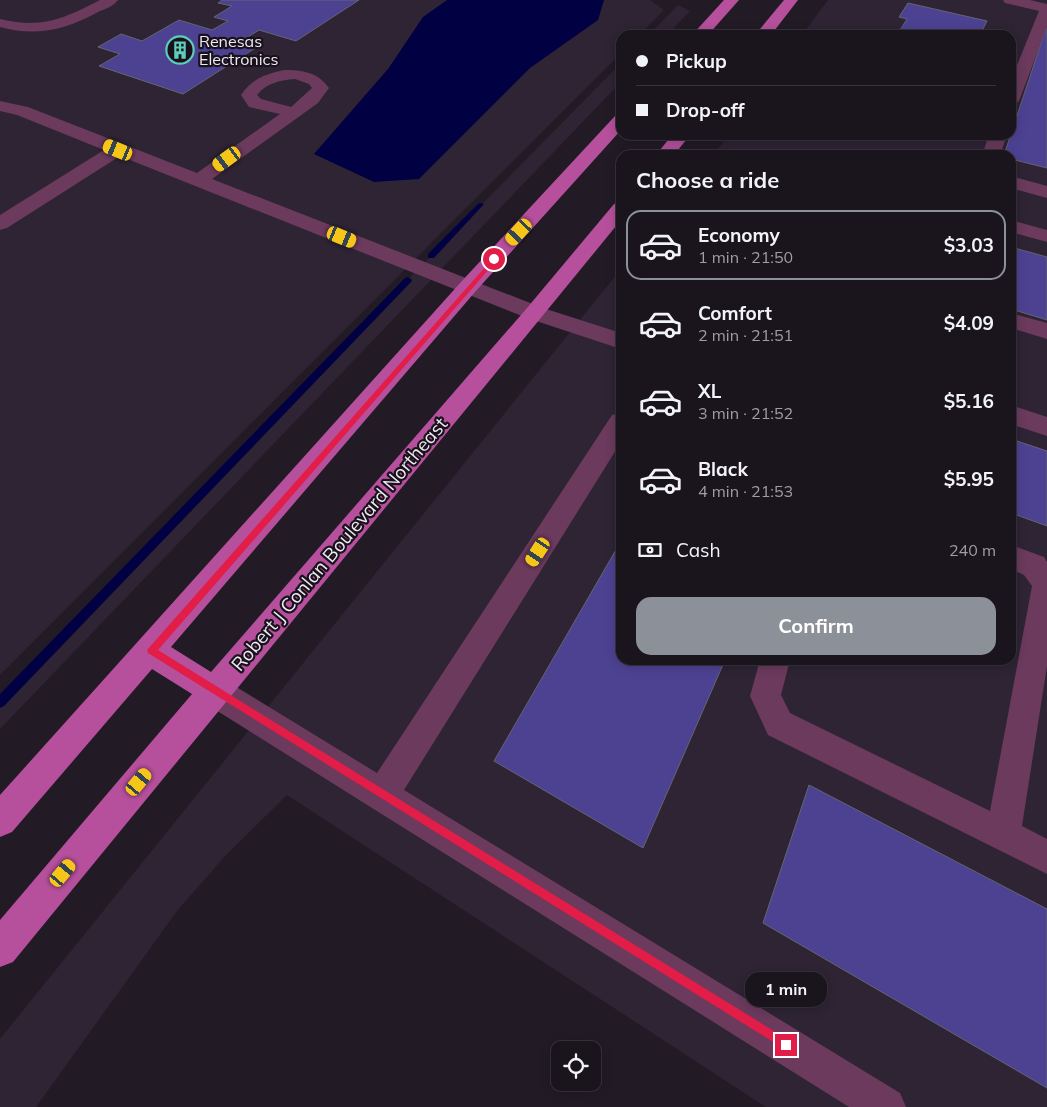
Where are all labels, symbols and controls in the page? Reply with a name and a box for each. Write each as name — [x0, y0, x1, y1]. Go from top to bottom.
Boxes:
place label: Renesas Electronics — [199, 31, 278, 69]
building icon: Renesas Electronics — [165, 35, 195, 65]
text: Pickup — [666, 49, 727, 73]
text: Drop-off — [666, 98, 744, 122]
car — [101, 137, 134, 163]
car — [210, 144, 243, 174]
text: Choose a ride — [636, 166, 779, 194]
car — [503, 216, 534, 248]
icon: car — [638, 223, 683, 268]
text: Economy — [698, 223, 780, 247]
car — [325, 224, 358, 250]
text: $3.03 — [944, 233, 994, 257]
text: 1 min · 21:50 — [698, 247, 793, 267]
route start — [483, 248, 505, 270]
icon: car — [638, 301, 683, 346]
text: Comfort — [698, 301, 772, 325]
text: $4.09 — [944, 311, 994, 335]
text: 2 min · 21:51 — [698, 325, 793, 345]
icon: car — [638, 379, 683, 424]
text: XL — [698, 379, 721, 403]
text: $5.16 — [944, 389, 994, 413]
text: 3 min · 21:52 — [698, 403, 793, 423]
street label: Robert J Conlan Boulevard Northeast — [226, 412, 453, 676]
icon: car — [638, 457, 683, 502]
text: Black — [698, 457, 748, 481]
text: $5.95 — [944, 467, 994, 491]
text: 4 min · 21:53 — [698, 481, 793, 501]
car — [523, 535, 552, 569]
icon: cash — [636, 536, 664, 564]
text: Cash — [676, 538, 721, 562]
text: 240 m — [949, 540, 996, 560]
button: Confirm — [636, 597, 996, 655]
car — [123, 766, 154, 798]
car — [47, 857, 78, 889]
callout: 1 min — [745, 972, 827, 1008]
text: 1 min — [765, 979, 807, 999]
route end — [775, 1034, 797, 1056]
map controls — [551, 1041, 601, 1091]
button: locate — [551, 1041, 601, 1091]

